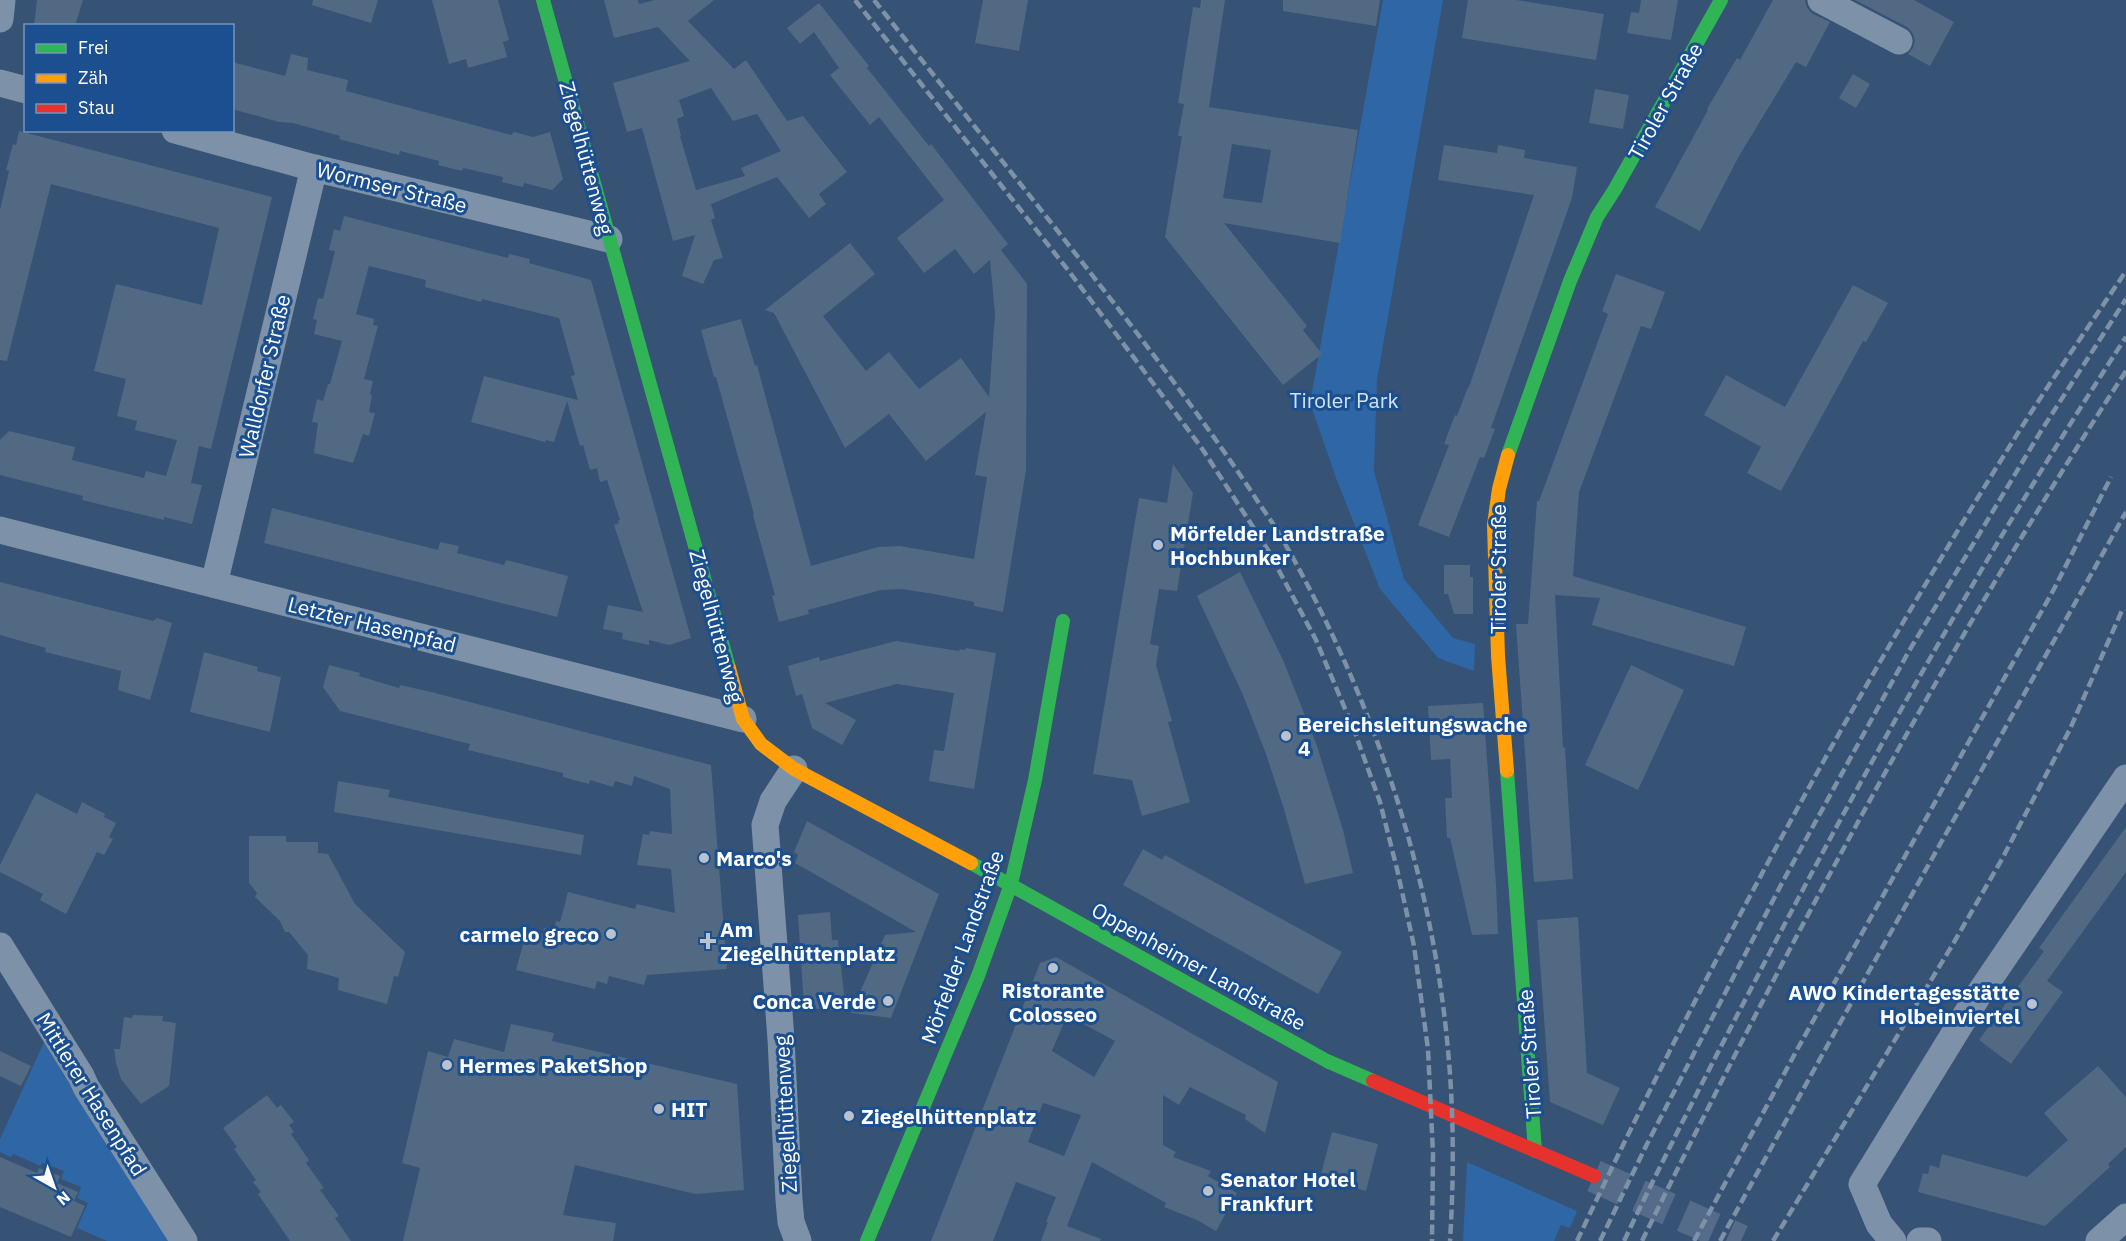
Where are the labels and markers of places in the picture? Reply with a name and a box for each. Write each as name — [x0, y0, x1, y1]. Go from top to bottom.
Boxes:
place label: Mörfelder Landstraße Hochbunker — [1170, 519, 1385, 571]
marker: Mörfelder Landstraße Hochbunker — [1151, 538, 1165, 552]
place label: Bereichsleitungswache 4 — [1298, 710, 1528, 762]
marker: Bereichsleitungswache 4 — [1279, 729, 1293, 743]
place label: Marco's — [716, 844, 792, 872]
marker: Marco's — [697, 851, 711, 865]
place label: Am Ziegelhüttenplatz — [720, 915, 895, 967]
place label: carmelo greco — [460, 920, 599, 948]
marker: carmelo greco — [604, 927, 618, 941]
marker: Am Ziegelhüttenplatz — [701, 934, 715, 948]
marker: Ristorante Colosseo — [1046, 961, 1060, 975]
place label: Ristorante Colosseo — [1002, 976, 1105, 1028]
place label: AWO Kindertagesstätte Holbeinviertel — [1788, 978, 2020, 1030]
place label: Conca Verde — [753, 987, 876, 1015]
marker: Conca Verde — [881, 994, 895, 1008]
marker: AWO Kindertagesstätte Holbeinviertel — [2025, 997, 2039, 1011]
place label: Hermes PaketShop — [459, 1051, 648, 1079]
marker: Hermes PaketShop — [440, 1058, 454, 1072]
place label: HIT — [671, 1095, 707, 1123]
marker: HIT — [652, 1102, 666, 1116]
place label: Ziegelhüttenplatz — [861, 1102, 1036, 1130]
marker: Ziegelhüttenplatz — [842, 1109, 856, 1123]
place label: Senator Hotel Frankfurt — [1220, 1165, 1356, 1217]
marker: Senator Hotel Frankfurt — [1201, 1184, 1215, 1198]

